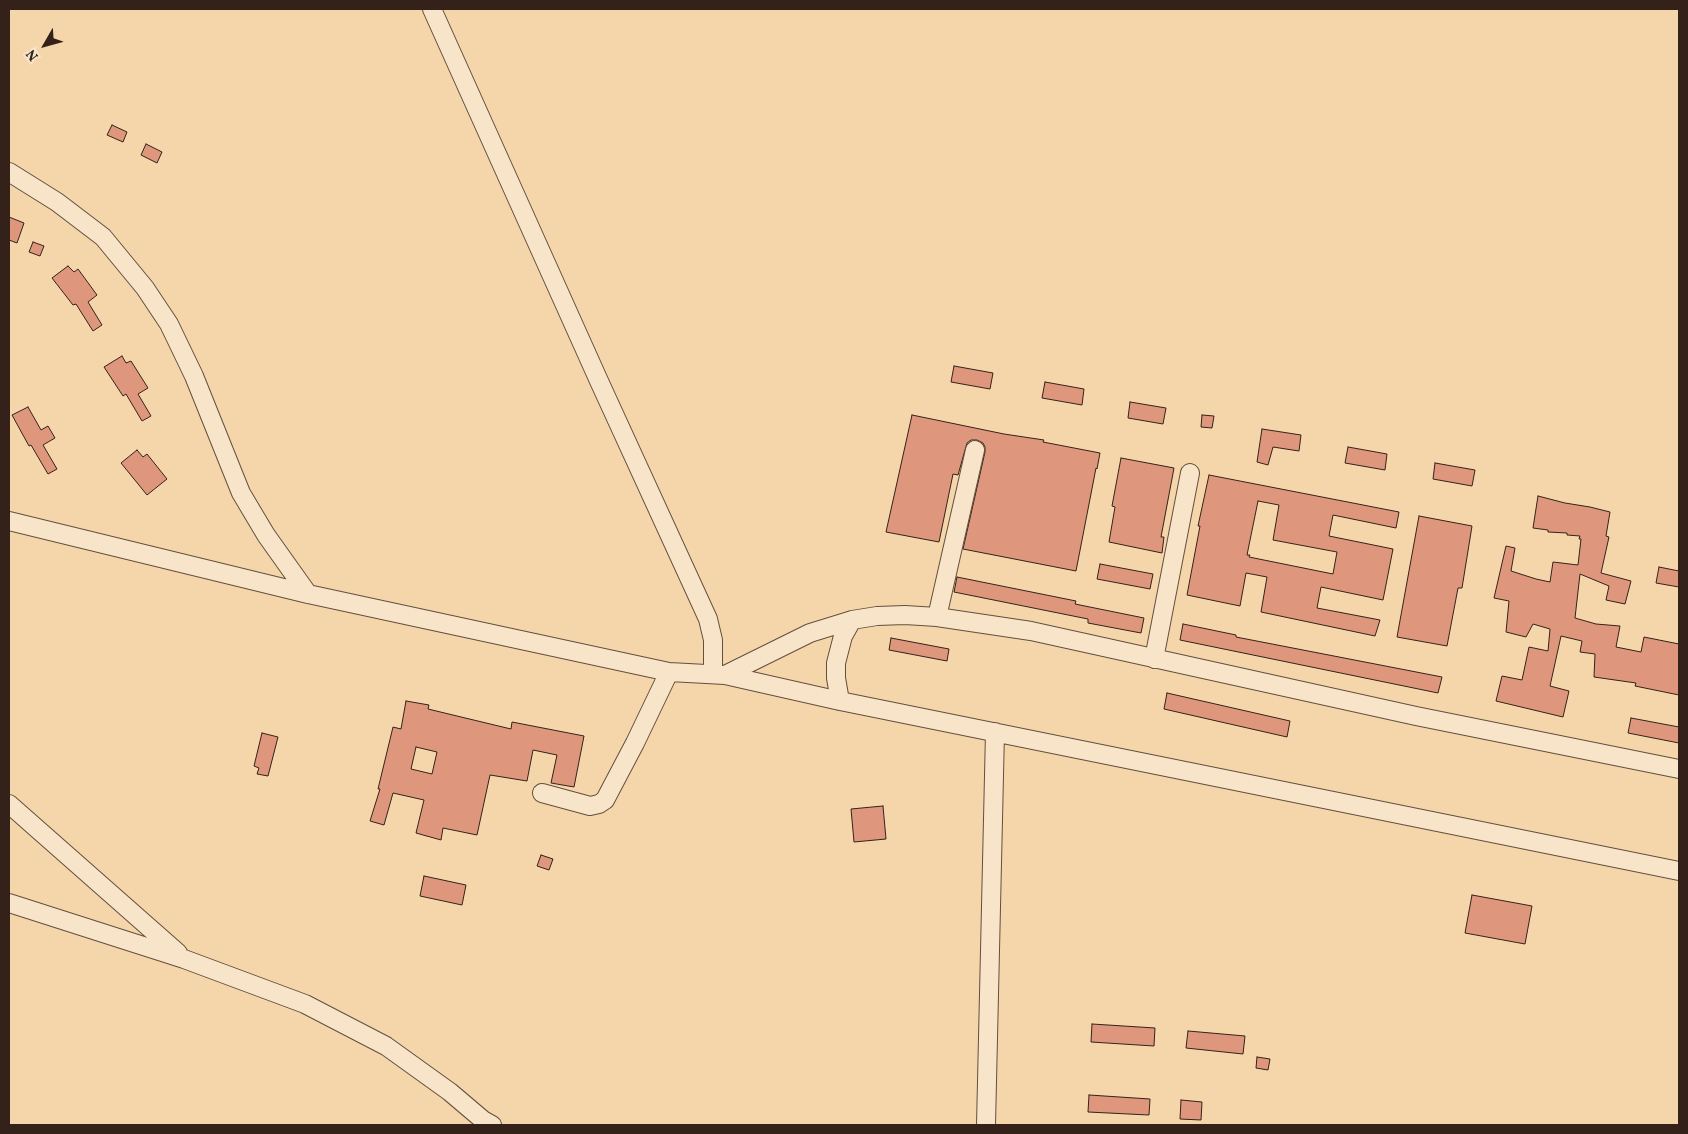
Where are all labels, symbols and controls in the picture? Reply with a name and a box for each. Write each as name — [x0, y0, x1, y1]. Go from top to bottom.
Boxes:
north arrow — [20, 20, 70, 70]
text: N — [22, 45, 43, 64]

